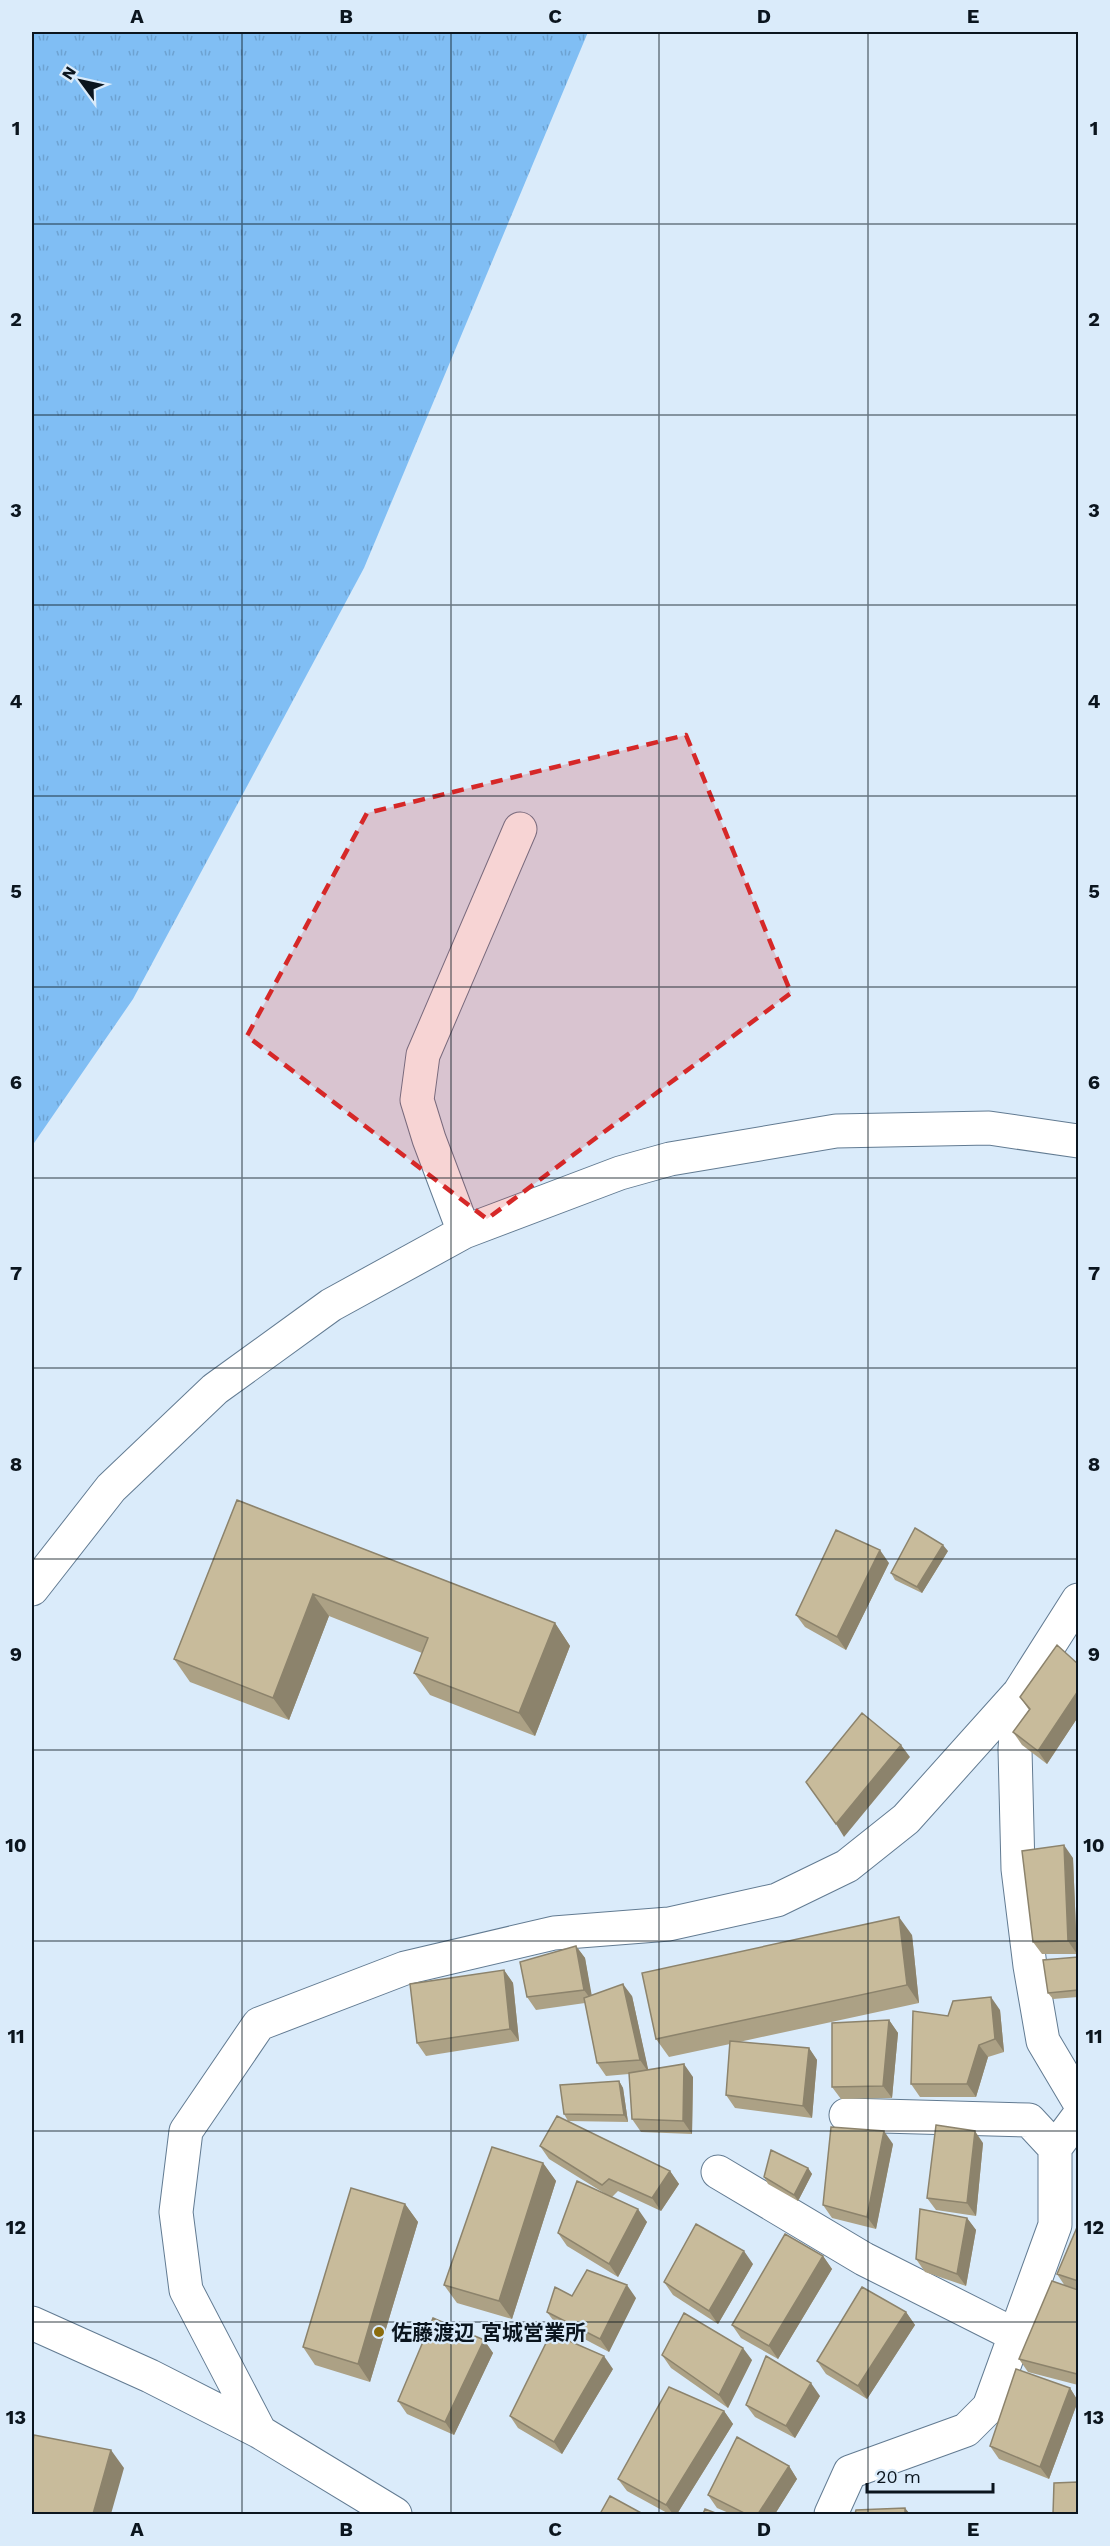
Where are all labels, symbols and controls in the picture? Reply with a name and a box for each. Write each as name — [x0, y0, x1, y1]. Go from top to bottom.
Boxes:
text: A — [130, 4, 144, 28]
text: B — [339, 4, 353, 28]
text: C — [548, 4, 562, 28]
text: D — [757, 4, 771, 28]
text: E — [967, 4, 979, 28]
north arrow — [51, 51, 111, 111]
text: N — [58, 63, 80, 83]
text: 1 — [12, 116, 20, 140]
text: 1 — [1090, 116, 1098, 140]
text: 2 — [10, 307, 22, 331]
text: 2 — [1088, 307, 1100, 331]
text: 3 — [10, 498, 22, 522]
text: 3 — [1088, 498, 1100, 522]
text: 4 — [10, 689, 23, 713]
text: 4 — [1088, 689, 1101, 713]
text: 5 — [10, 879, 22, 903]
text: 5 — [1088, 879, 1100, 903]
text: 6 — [10, 1070, 22, 1094]
text: 6 — [1088, 1070, 1100, 1094]
text: 7 — [10, 1261, 22, 1285]
text: 7 — [1088, 1261, 1100, 1285]
text: 8 — [10, 1452, 22, 1476]
text: 8 — [1088, 1452, 1100, 1476]
text: 9 — [10, 1642, 22, 1666]
text: 9 — [1088, 1642, 1100, 1666]
text: 10 — [5, 1833, 27, 1857]
text: 10 — [1083, 1833, 1105, 1857]
text: 11 — [7, 2024, 25, 2048]
text: 11 — [1085, 2024, 1103, 2048]
text: 12 — [6, 2215, 26, 2239]
text: 12 — [1084, 2215, 1104, 2239]
place label: 佐藤渡辺 宮城営業所 — [391, 2320, 586, 2345]
marker: 佐藤渡辺 宮城営業所 — [372, 2325, 386, 2339]
text: 13 — [6, 2405, 26, 2429]
text: 13 — [1084, 2405, 1104, 2429]
scale bar — [867, 2456, 993, 2494]
text: 20 m — [876, 2466, 921, 2487]
text: A — [130, 2517, 144, 2541]
text: B — [339, 2517, 353, 2541]
text: C — [548, 2517, 562, 2541]
text: D — [757, 2517, 771, 2541]
text: E — [967, 2517, 979, 2541]

